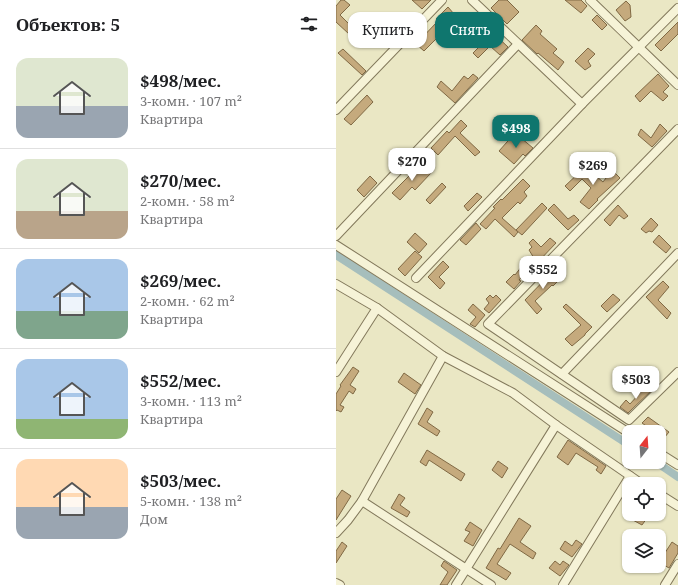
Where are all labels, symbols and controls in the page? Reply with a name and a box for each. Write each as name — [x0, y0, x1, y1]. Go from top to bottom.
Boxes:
chip: Купить — [348, 12, 427, 48]
chip: Снять — [435, 12, 504, 48]
text: Объектов: 5 — [16, 13, 120, 36]
icon: filters — [298, 13, 320, 35]
text: $498/мес. — [140, 69, 221, 92]
icon: home — [48, 74, 96, 122]
text: 3-комн. · 107 m² — [140, 92, 242, 110]
text: Квартира — [140, 110, 203, 128]
pin: $498 — [492, 115, 540, 149]
text: $498 — [501, 119, 531, 137]
pin: $270 — [388, 148, 436, 182]
text: $270 — [397, 152, 427, 170]
pin: $269 — [569, 152, 617, 186]
text: $269 — [578, 156, 608, 174]
text: $270/мес. — [140, 169, 221, 192]
icon: home — [48, 175, 96, 223]
text: 2-комн. · 58 m² — [140, 192, 235, 210]
text: Квартира — [140, 210, 203, 228]
pin: $552 — [519, 256, 567, 290]
text: $552 — [528, 260, 558, 278]
text: $269/мес. — [140, 269, 221, 292]
icon: home — [48, 275, 96, 323]
text: 2-комн. · 62 m² — [140, 292, 235, 310]
text: Квартира — [140, 310, 203, 328]
pin: $503 — [612, 366, 660, 400]
text: $552/мес. — [140, 369, 221, 392]
text: $503 — [621, 370, 651, 388]
icon: home — [48, 375, 96, 423]
text: 3-комн. · 113 m² — [140, 392, 242, 410]
text: Квартира — [140, 410, 203, 428]
north arrow — [622, 425, 666, 469]
map controls — [622, 425, 666, 573]
text: $503/мес. — [140, 469, 221, 492]
icon: home — [48, 475, 96, 523]
button: locate — [622, 477, 666, 521]
text: 5-комн. · 138 m² — [140, 492, 242, 510]
text: Дом — [140, 510, 168, 528]
button: layers — [622, 529, 666, 573]

